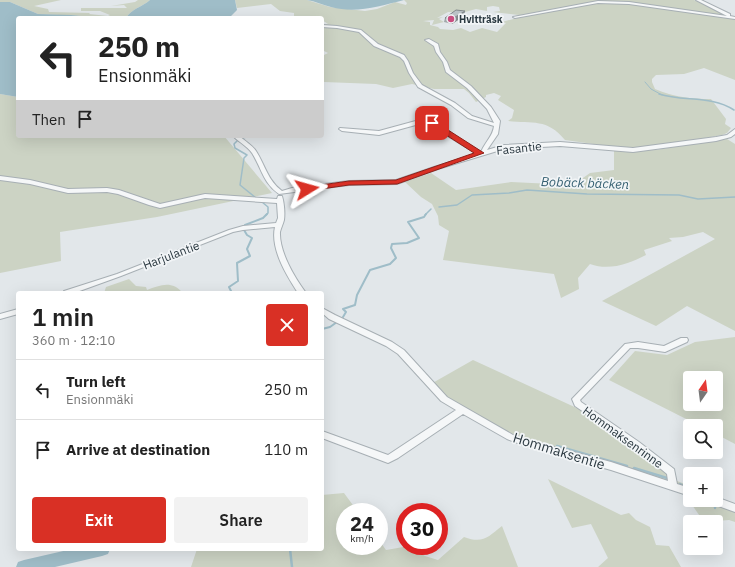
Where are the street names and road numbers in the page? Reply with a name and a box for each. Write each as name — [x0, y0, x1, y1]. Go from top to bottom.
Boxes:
street label: Fasantie — [496, 138, 543, 158]
street label: Harjulantie — [141, 237, 202, 273]
street label: Hommaksenrinne — [580, 403, 666, 471]
street label: Hommaksentie — [511, 428, 608, 474]

